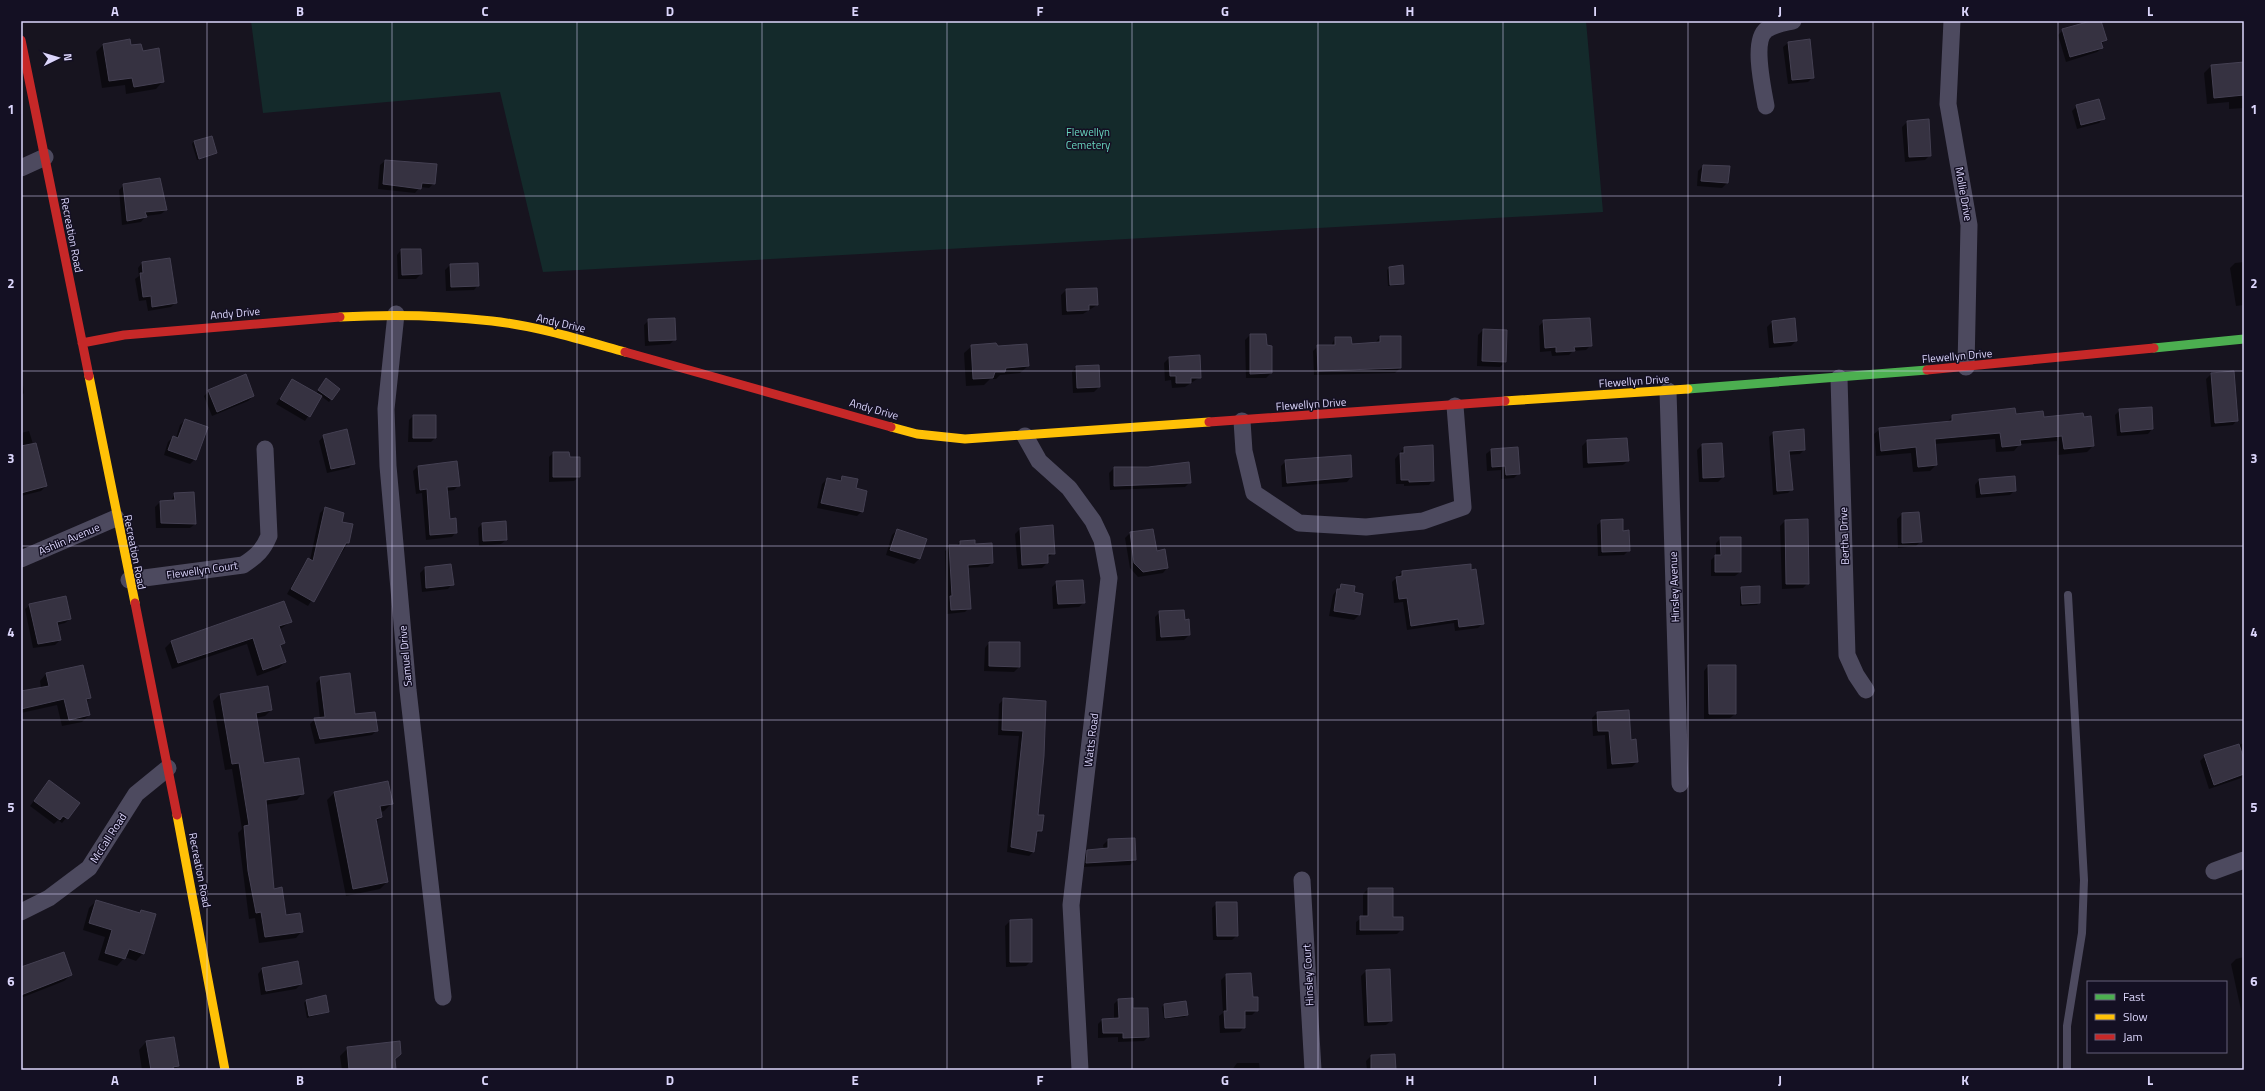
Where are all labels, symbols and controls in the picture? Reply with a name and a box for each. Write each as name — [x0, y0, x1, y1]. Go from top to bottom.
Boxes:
text: A — [111, 1, 119, 21]
text: B — [296, 1, 304, 21]
text: C — [481, 1, 489, 21]
text: D — [666, 1, 674, 21]
text: E — [851, 1, 859, 21]
text: F — [1037, 1, 1044, 21]
text: G — [1221, 1, 1229, 21]
text: H — [1406, 1, 1414, 21]
text: I — [1593, 1, 1597, 21]
text: J — [1778, 1, 1782, 21]
text: K — [1961, 1, 1969, 21]
text: L — [2147, 1, 2153, 21]
north arrow — [38, 38, 78, 78]
text: N — [60, 53, 76, 62]
text: 1 — [7, 99, 15, 119]
text: 1 — [2250, 99, 2258, 119]
park label: Flewellyn Cemetery — [1066, 124, 1111, 153]
street label: Mollie Drive — [1951, 166, 1977, 223]
street label: Recreation Road — [57, 196, 87, 274]
text: 2 — [7, 273, 15, 293]
text: 2 — [2250, 273, 2258, 293]
street label: Andy Drive — [209, 303, 261, 323]
street label: Andy Drive — [535, 310, 588, 337]
street label: Flewellyn Drive — [1921, 345, 1993, 367]
street label: Flewellyn Drive — [1598, 371, 1670, 391]
street label: Andy Drive — [848, 394, 901, 424]
street label: Flewellyn Drive — [1275, 394, 1347, 414]
text: 3 — [7, 448, 15, 468]
text: 3 — [2250, 448, 2258, 468]
street label: Bertha Drive — [1835, 506, 1853, 565]
street label: Recreation Road — [120, 513, 150, 591]
street label: Ashlin Avenue — [36, 519, 103, 559]
street label: Hinsley Avenue — [1665, 551, 1683, 623]
street label: Flewellyn Court — [165, 557, 239, 583]
text: 4 — [7, 622, 15, 642]
text: 4 — [2250, 622, 2258, 642]
street label: Samuel Drive — [394, 624, 416, 687]
street label: Watts Road — [1080, 712, 1102, 768]
text: 5 — [7, 797, 15, 817]
text: 5 — [2250, 797, 2258, 817]
street label: McCall Road — [86, 810, 130, 866]
street label: Recreation Road — [185, 831, 215, 909]
street label: Hinsley Court — [1298, 944, 1318, 1006]
text: 6 — [7, 971, 15, 991]
text: 6 — [2250, 971, 2258, 991]
legend — [2087, 981, 2227, 1053]
text: Fast — [2123, 987, 2146, 1006]
text: Slow — [2123, 1007, 2148, 1026]
text: Jam — [2123, 1027, 2143, 1046]
text: A — [111, 1070, 119, 1090]
text: B — [296, 1070, 304, 1090]
text: C — [481, 1070, 489, 1090]
text: D — [666, 1070, 674, 1090]
text: E — [851, 1070, 859, 1090]
text: F — [1037, 1070, 1044, 1090]
text: G — [1221, 1070, 1229, 1090]
text: H — [1406, 1070, 1414, 1090]
text: I — [1593, 1070, 1597, 1090]
text: J — [1778, 1070, 1782, 1090]
text: K — [1961, 1070, 1969, 1090]
text: L — [2147, 1070, 2153, 1090]

